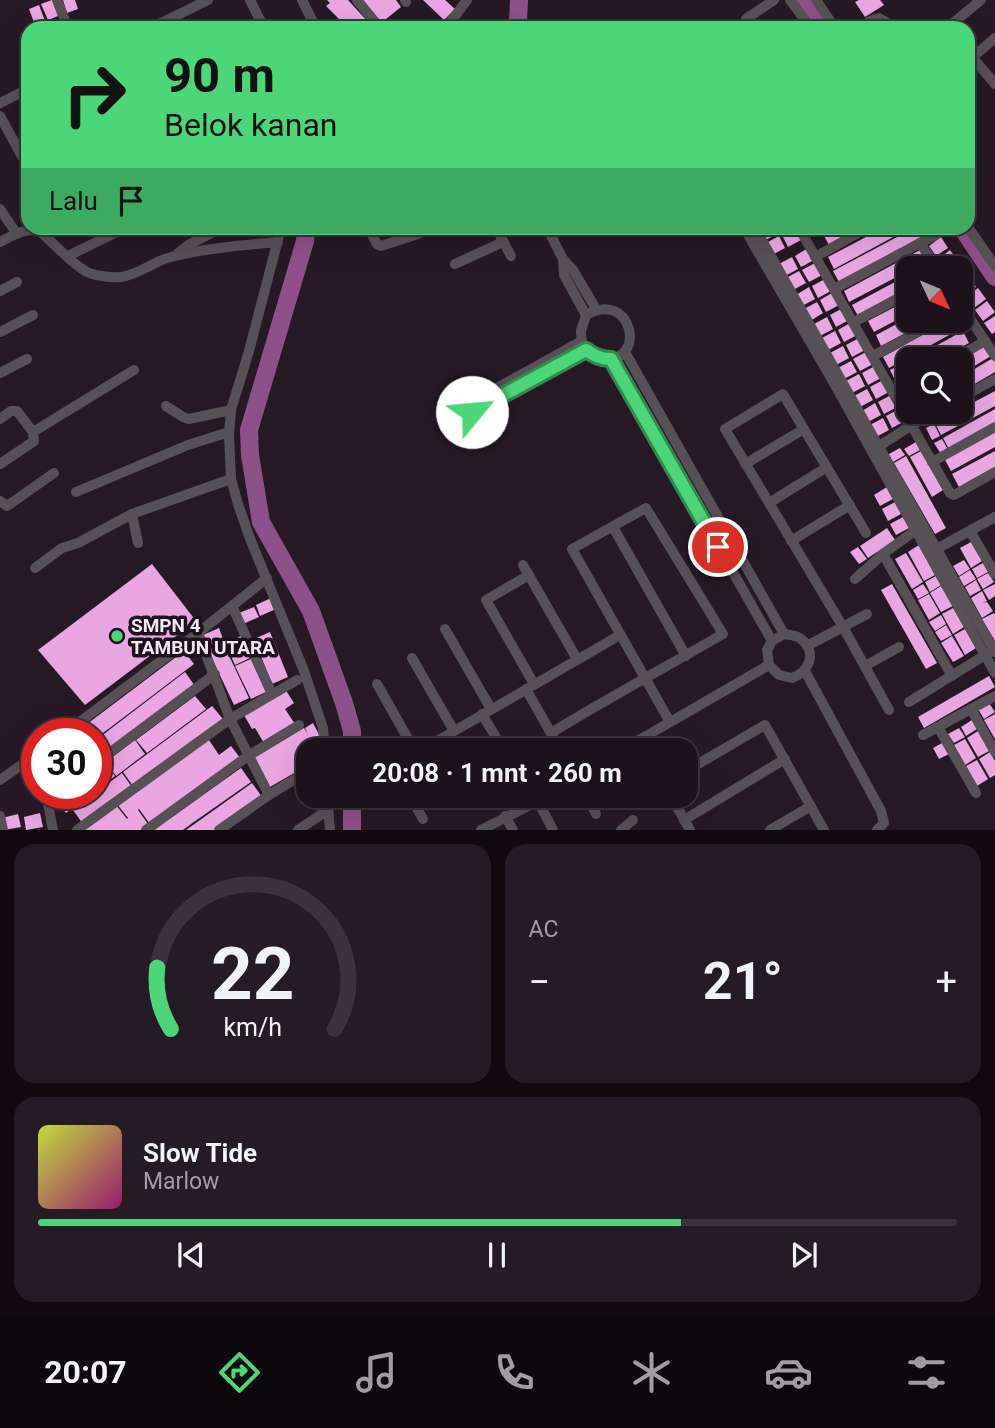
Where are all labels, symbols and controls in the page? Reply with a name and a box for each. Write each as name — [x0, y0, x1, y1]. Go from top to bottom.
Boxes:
text: 90 m — [164, 47, 275, 104]
icon: right — [49, 49, 140, 140]
text: Belok kanan — [164, 106, 337, 144]
icon: arrive — [112, 182, 150, 220]
text: Lalu — [49, 186, 98, 216]
north arrow — [896, 256, 973, 332]
map controls — [896, 256, 973, 424]
button: search — [896, 347, 973, 424]
position arrow — [435, 375, 509, 449]
pin — [688, 517, 748, 577]
icon: arrive — [699, 528, 737, 566]
place label: SMPN 4 TAMBUN UTARA — [131, 614, 275, 659]
marker: SMPN 4 TAMBUN UTARA — [109, 628, 125, 644]
speed limit sign: 30 — [21, 718, 112, 809]
text: 20:08 · 1 mnt · 260 m — [372, 758, 622, 788]
text: AC — [529, 916, 558, 943]
text: 22 — [210, 932, 294, 1018]
text: 21° — [703, 951, 783, 1012]
text: − — [529, 960, 550, 1004]
text: + — [935, 960, 957, 1004]
text: km/h — [223, 1013, 282, 1042]
text: Slow Tide — [143, 1138, 257, 1168]
text: Marlow — [143, 1168, 219, 1195]
icon: previous — [172, 1236, 210, 1274]
icon: pause — [478, 1236, 516, 1274]
icon: next — [785, 1236, 823, 1274]
icon: directions — [215, 1348, 264, 1397]
icon: music — [352, 1348, 401, 1397]
icon: phone — [490, 1348, 539, 1397]
icon: climate — [627, 1348, 676, 1397]
icon: car — [764, 1348, 813, 1397]
icon: filters — [902, 1348, 951, 1397]
text: 20:07 — [44, 1353, 127, 1391]

